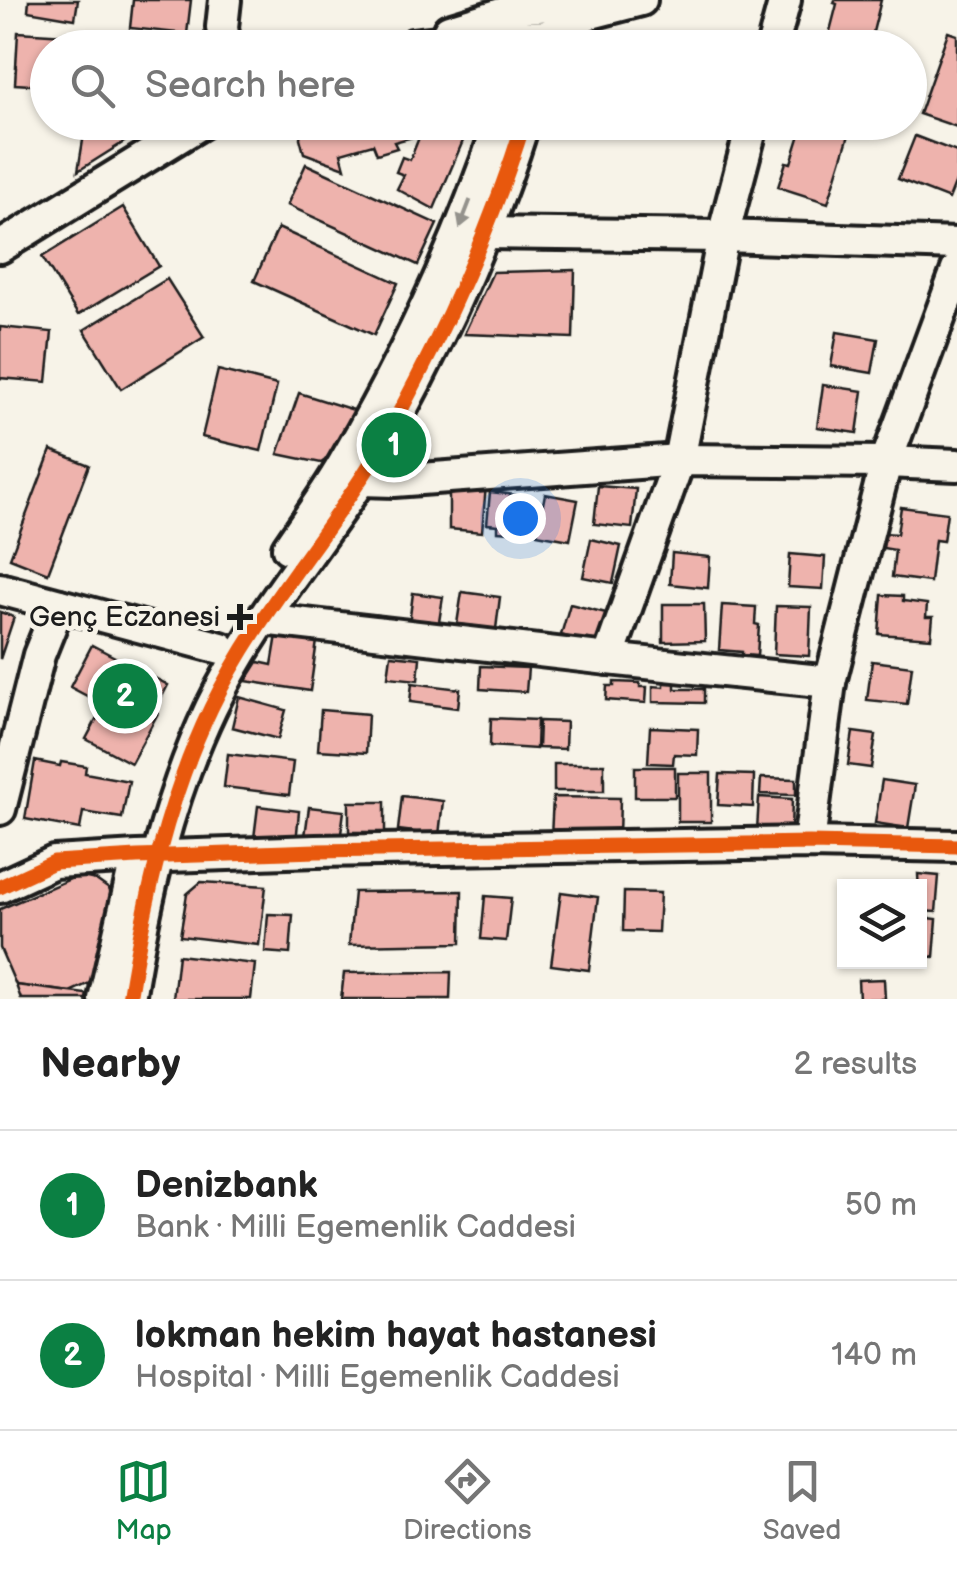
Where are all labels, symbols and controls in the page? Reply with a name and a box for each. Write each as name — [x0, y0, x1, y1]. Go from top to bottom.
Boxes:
search box — [30, 30, 927, 140]
icon: search — [65, 58, 120, 113]
text: Search here — [145, 63, 356, 108]
one-way arrow — [457, 199, 473, 229]
pin: 1 — [362, 408, 426, 482]
your location — [495, 493, 546, 544]
place label: Genç Eczanesi — [29, 601, 220, 634]
marker: Genç Eczanesi — [229, 606, 251, 628]
pin: 2 — [92, 658, 158, 734]
map controls — [837, 879, 927, 969]
button: layers — [837, 879, 927, 969]
text: Nearby — [40, 1039, 180, 1090]
text: 2 results — [793, 1045, 917, 1084]
text: Denizbank — [135, 1163, 318, 1208]
text: 1 — [66, 1186, 79, 1225]
text: 50 m — [845, 1186, 917, 1225]
text: Bank · Milli Egemenlik Caddesi — [135, 1208, 576, 1247]
text: lokman hekim hayat hastanesi — [135, 1313, 657, 1358]
text: 2 — [63, 1336, 82, 1375]
text: 140 m — [831, 1336, 917, 1375]
text: Hospital · Milli Egemenlik Caddesi — [135, 1358, 620, 1397]
tab: Map — [116, 1454, 172, 1547]
tab: Directions — [403, 1454, 532, 1547]
tab: Saved — [763, 1454, 841, 1547]

